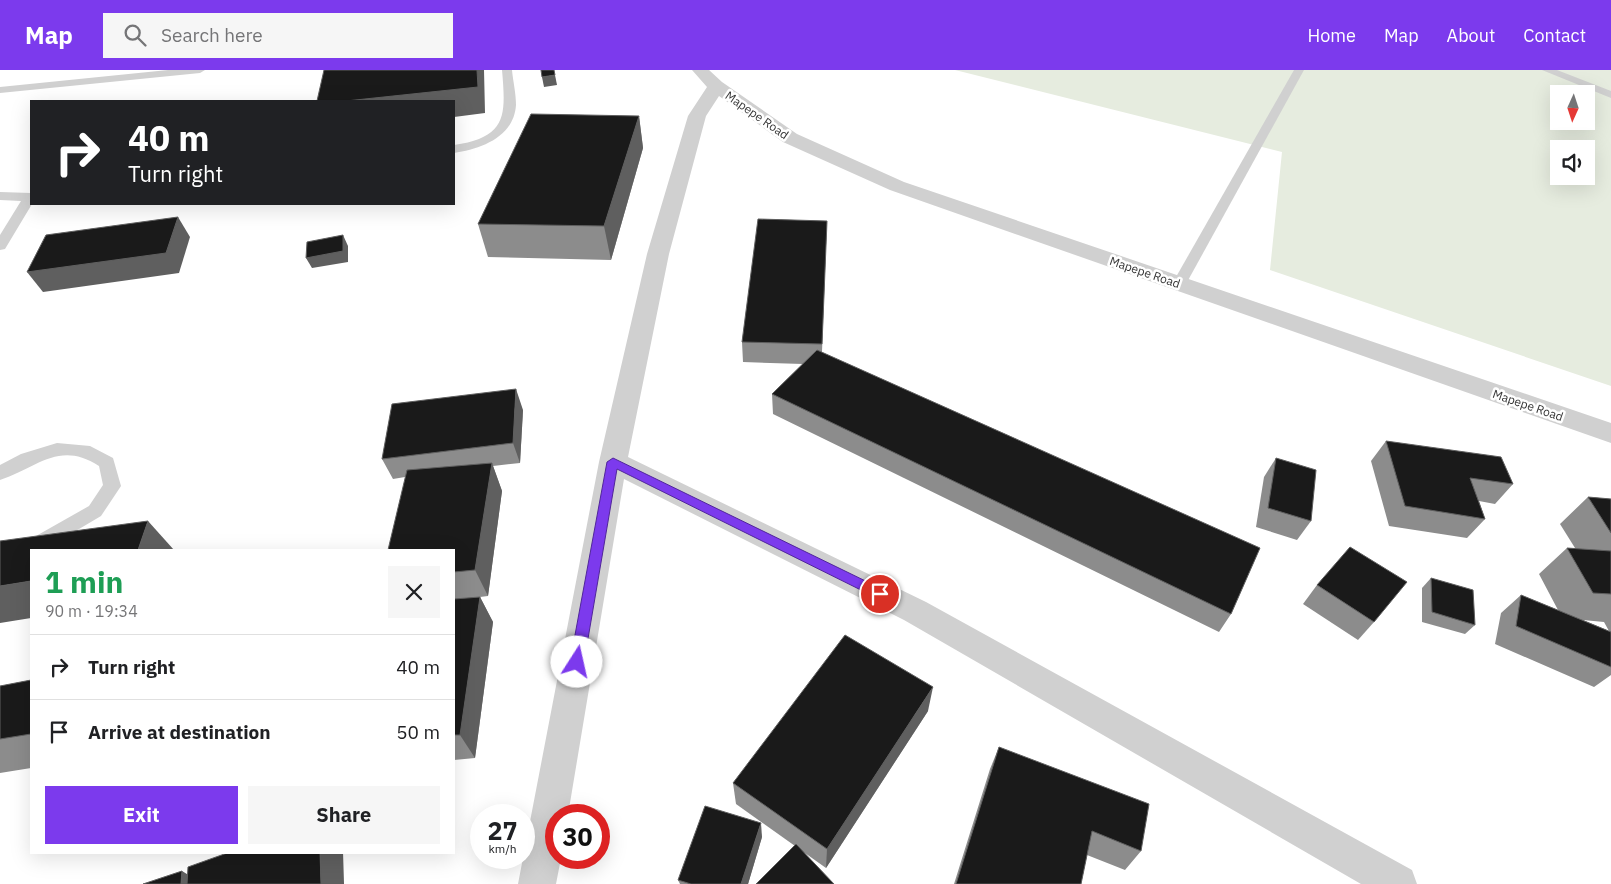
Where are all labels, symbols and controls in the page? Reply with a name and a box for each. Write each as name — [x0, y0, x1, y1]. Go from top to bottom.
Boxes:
search box — [103, 13, 453, 58]
text: Map — [25, 19, 73, 51]
icon: search — [121, 21, 149, 49]
text: Search here — [161, 23, 263, 47]
text: Home — [1308, 24, 1356, 47]
text: Map — [1384, 24, 1419, 47]
text: About — [1447, 24, 1495, 47]
text: Contact — [1523, 24, 1586, 47]
north arrow — [1550, 85, 1595, 130]
map controls — [1550, 85, 1595, 185]
street label: Mapepe Road — [723, 88, 791, 142]
text: 40 m — [128, 115, 210, 161]
icon: right — [45, 120, 110, 185]
button: sound — [1550, 140, 1595, 185]
text: Turn right — [128, 159, 223, 188]
street label: Mapepe Road — [1108, 253, 1182, 291]
street label: Mapepe Road — [1491, 386, 1565, 424]
text: 1 min — [45, 562, 123, 601]
button: close — [388, 566, 440, 618]
pin — [859, 573, 901, 615]
icon: arrive — [866, 580, 894, 608]
text: 90 m · 19:34 — [45, 601, 138, 621]
position arrow — [550, 635, 602, 687]
icon: right — [45, 653, 73, 681]
text: Turn right — [88, 655, 175, 679]
text: 40 m — [396, 655, 440, 679]
icon: arrive — [45, 718, 73, 746]
text: Arrive at destination — [88, 720, 271, 744]
text: 50 m — [396, 720, 440, 744]
button: Exit — [45, 786, 238, 844]
button: Share — [248, 786, 440, 844]
speed limit sign: 30 — [545, 804, 610, 869]
text: 27 — [487, 814, 518, 847]
text: km/h — [488, 841, 517, 856]

